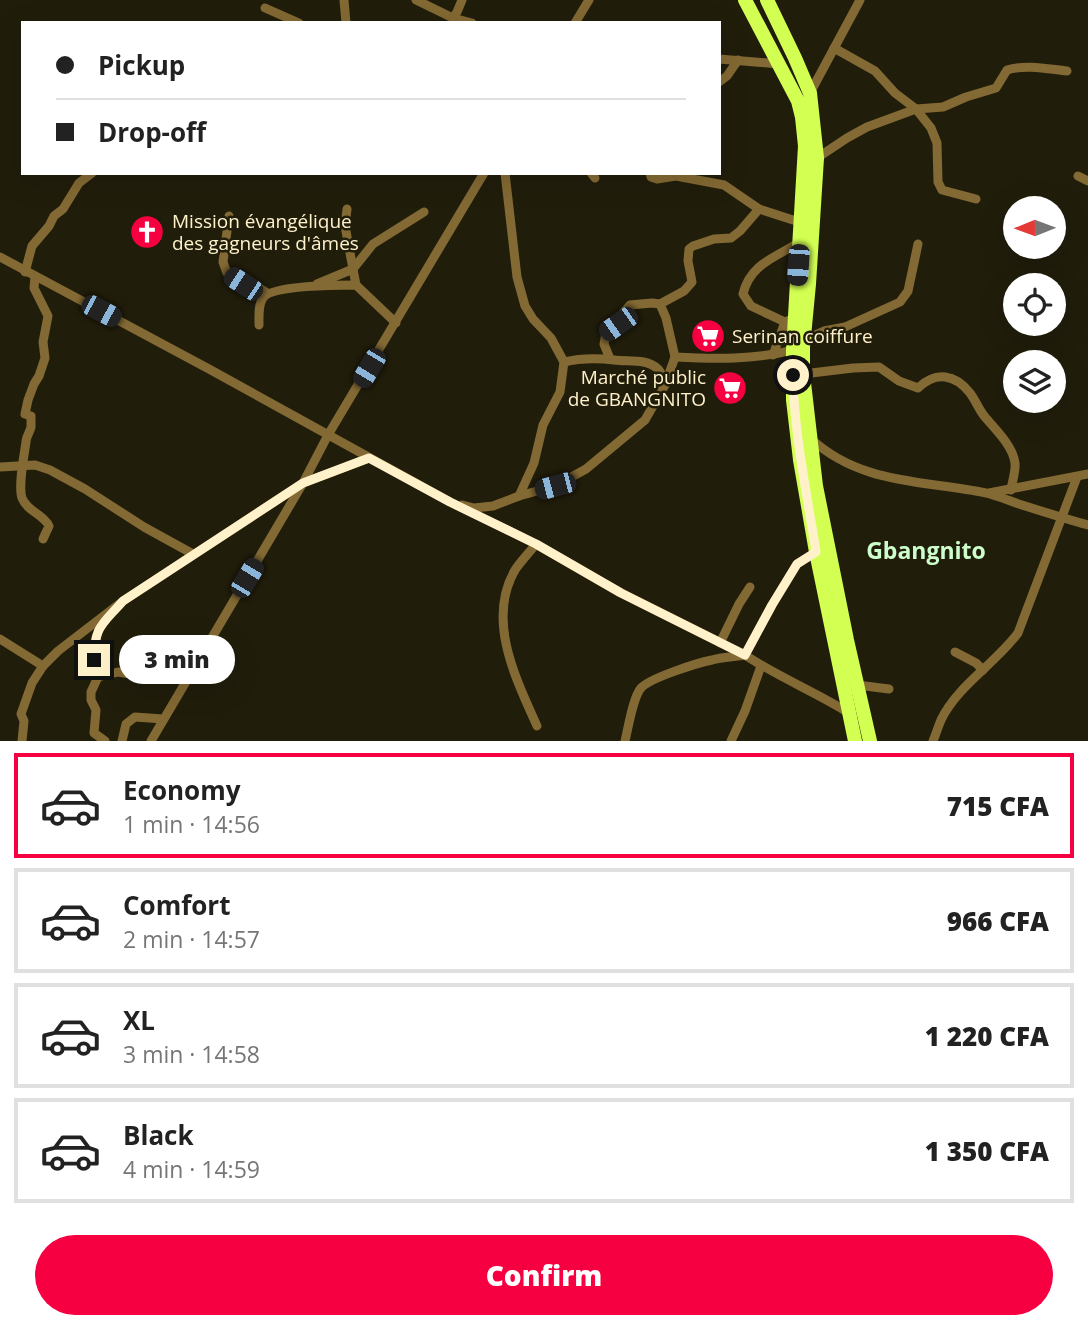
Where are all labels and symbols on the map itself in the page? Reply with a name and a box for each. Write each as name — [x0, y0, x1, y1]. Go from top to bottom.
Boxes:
north arrow — [1003, 196, 1066, 259]
place label: Mission évangélique des gagneurs d'âmes — [172, 208, 359, 256]
church icon: Mission évangélique des gagneurs d'âmes — [128, 213, 166, 251]
car — [787, 243, 810, 287]
car — [220, 264, 267, 304]
car — [78, 292, 125, 330]
car — [595, 303, 642, 345]
supermarket icon: Serinan coiffure — [689, 317, 727, 355]
place label: Serinan coiffure — [732, 323, 873, 349]
car — [350, 345, 389, 391]
route start — [777, 359, 809, 391]
place label: Marché public de GBANGNITO — [568, 364, 706, 412]
supermarket icon: Marché public de GBANGNITO — [711, 369, 749, 407]
car — [532, 470, 579, 502]
district label: Gbangnito — [866, 534, 986, 566]
car — [228, 555, 267, 601]
callout: 3 min — [119, 636, 234, 684]
route end — [78, 644, 110, 676]

